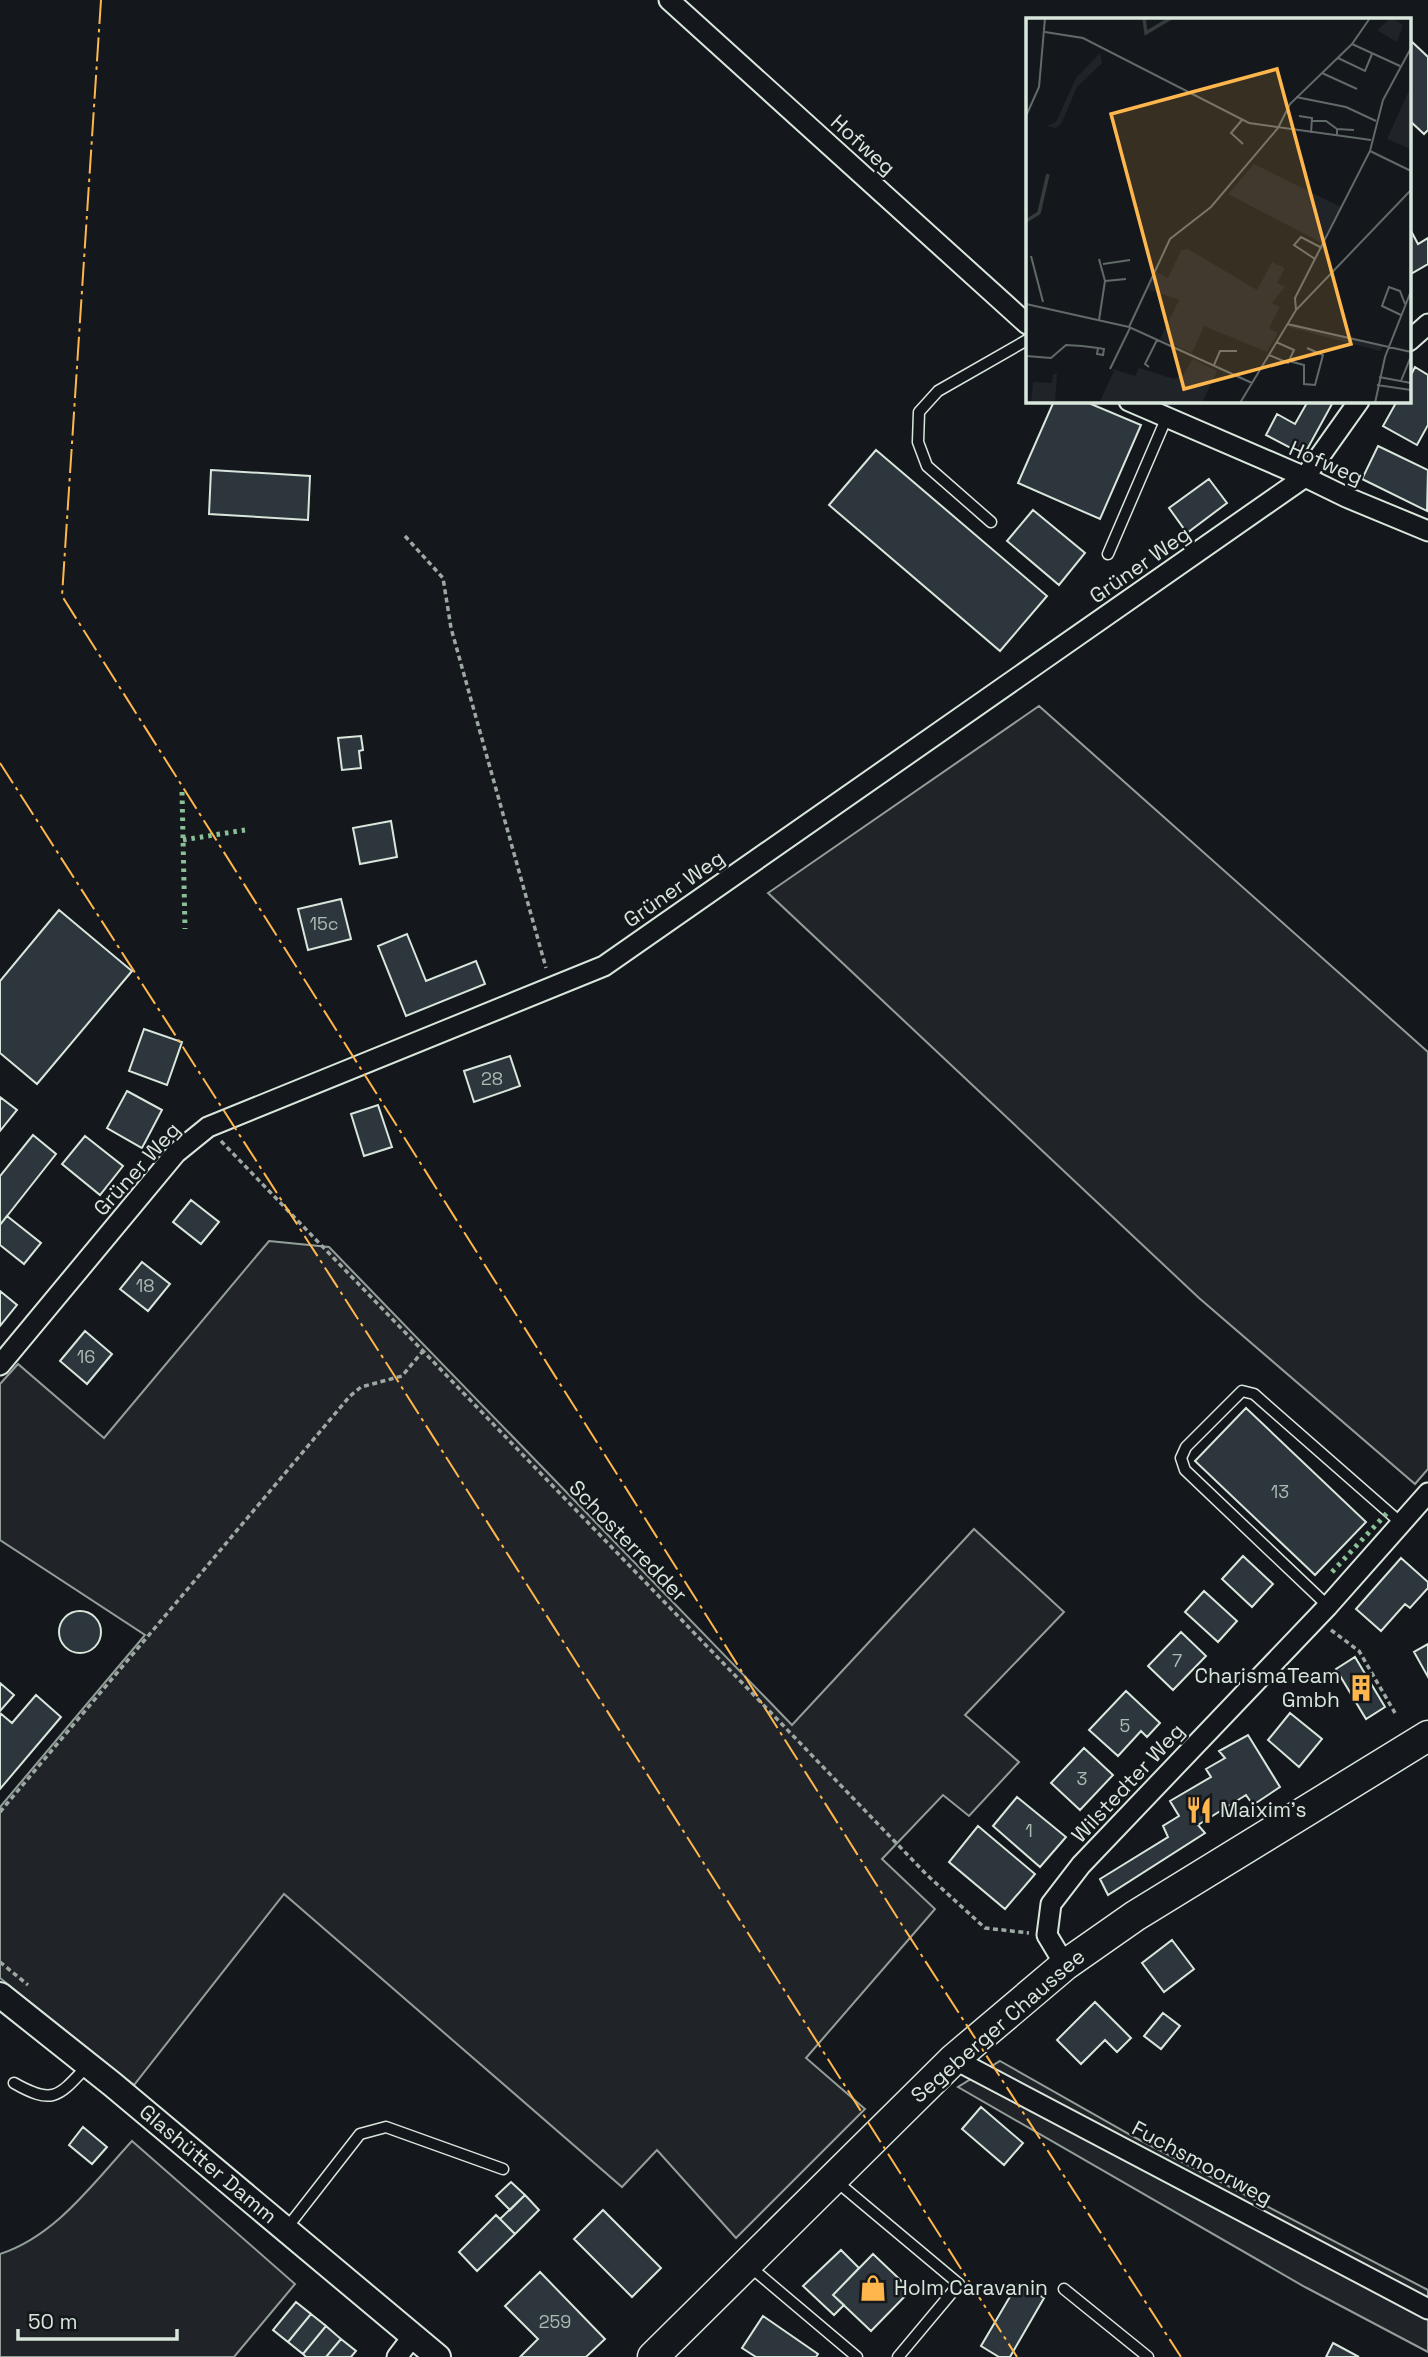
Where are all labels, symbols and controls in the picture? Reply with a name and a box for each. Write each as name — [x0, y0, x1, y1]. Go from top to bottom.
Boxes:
inset map — [1026, 18, 1410, 402]
street label: Hofweg — [825, 108, 901, 181]
street label: Hofweg — [1285, 434, 1367, 491]
street label: Grüner Weg — [1084, 520, 1195, 609]
street label: Grüner Weg — [618, 844, 729, 933]
house number: 15c — [309, 912, 339, 935]
house number: 28 — [481, 1067, 503, 1090]
street label: Grüner Weg — [87, 1116, 186, 1221]
house number: 18 — [136, 1274, 154, 1297]
house number: 16 — [77, 1345, 95, 1368]
street label: Schosterredder — [563, 1474, 693, 1607]
house number: 13 — [1271, 1480, 1289, 1503]
house number: 7 — [1172, 1649, 1182, 1672]
place label: CharismaTeam Gmbh — [1194, 1662, 1340, 1713]
building icon: CharismaTeam Gmbh — [1346, 1673, 1376, 1703]
house number: 5 — [1120, 1714, 1130, 1737]
street label: Wilstedter Weg — [1065, 1717, 1190, 1848]
house number: 3 — [1077, 1767, 1087, 1790]
restaurant icon: Maixim's — [1184, 1795, 1214, 1825]
place label: Maixim's — [1220, 1796, 1307, 1823]
house number: 1 — [1025, 1819, 1033, 1842]
street label: Segeberger Chaussee — [905, 1943, 1090, 2109]
street label: Glashütter Damm — [134, 2098, 283, 2229]
street label: Fuchsmoorweg — [1127, 2114, 1277, 2211]
shop icon: Holm Caravanin — [858, 2273, 888, 2303]
place label: Holm Caravanin — [894, 2274, 1048, 2301]
scale bar — [18, 2298, 177, 2342]
text: 50 m — [28, 2308, 78, 2335]
house number: 259 — [539, 2310, 571, 2333]

